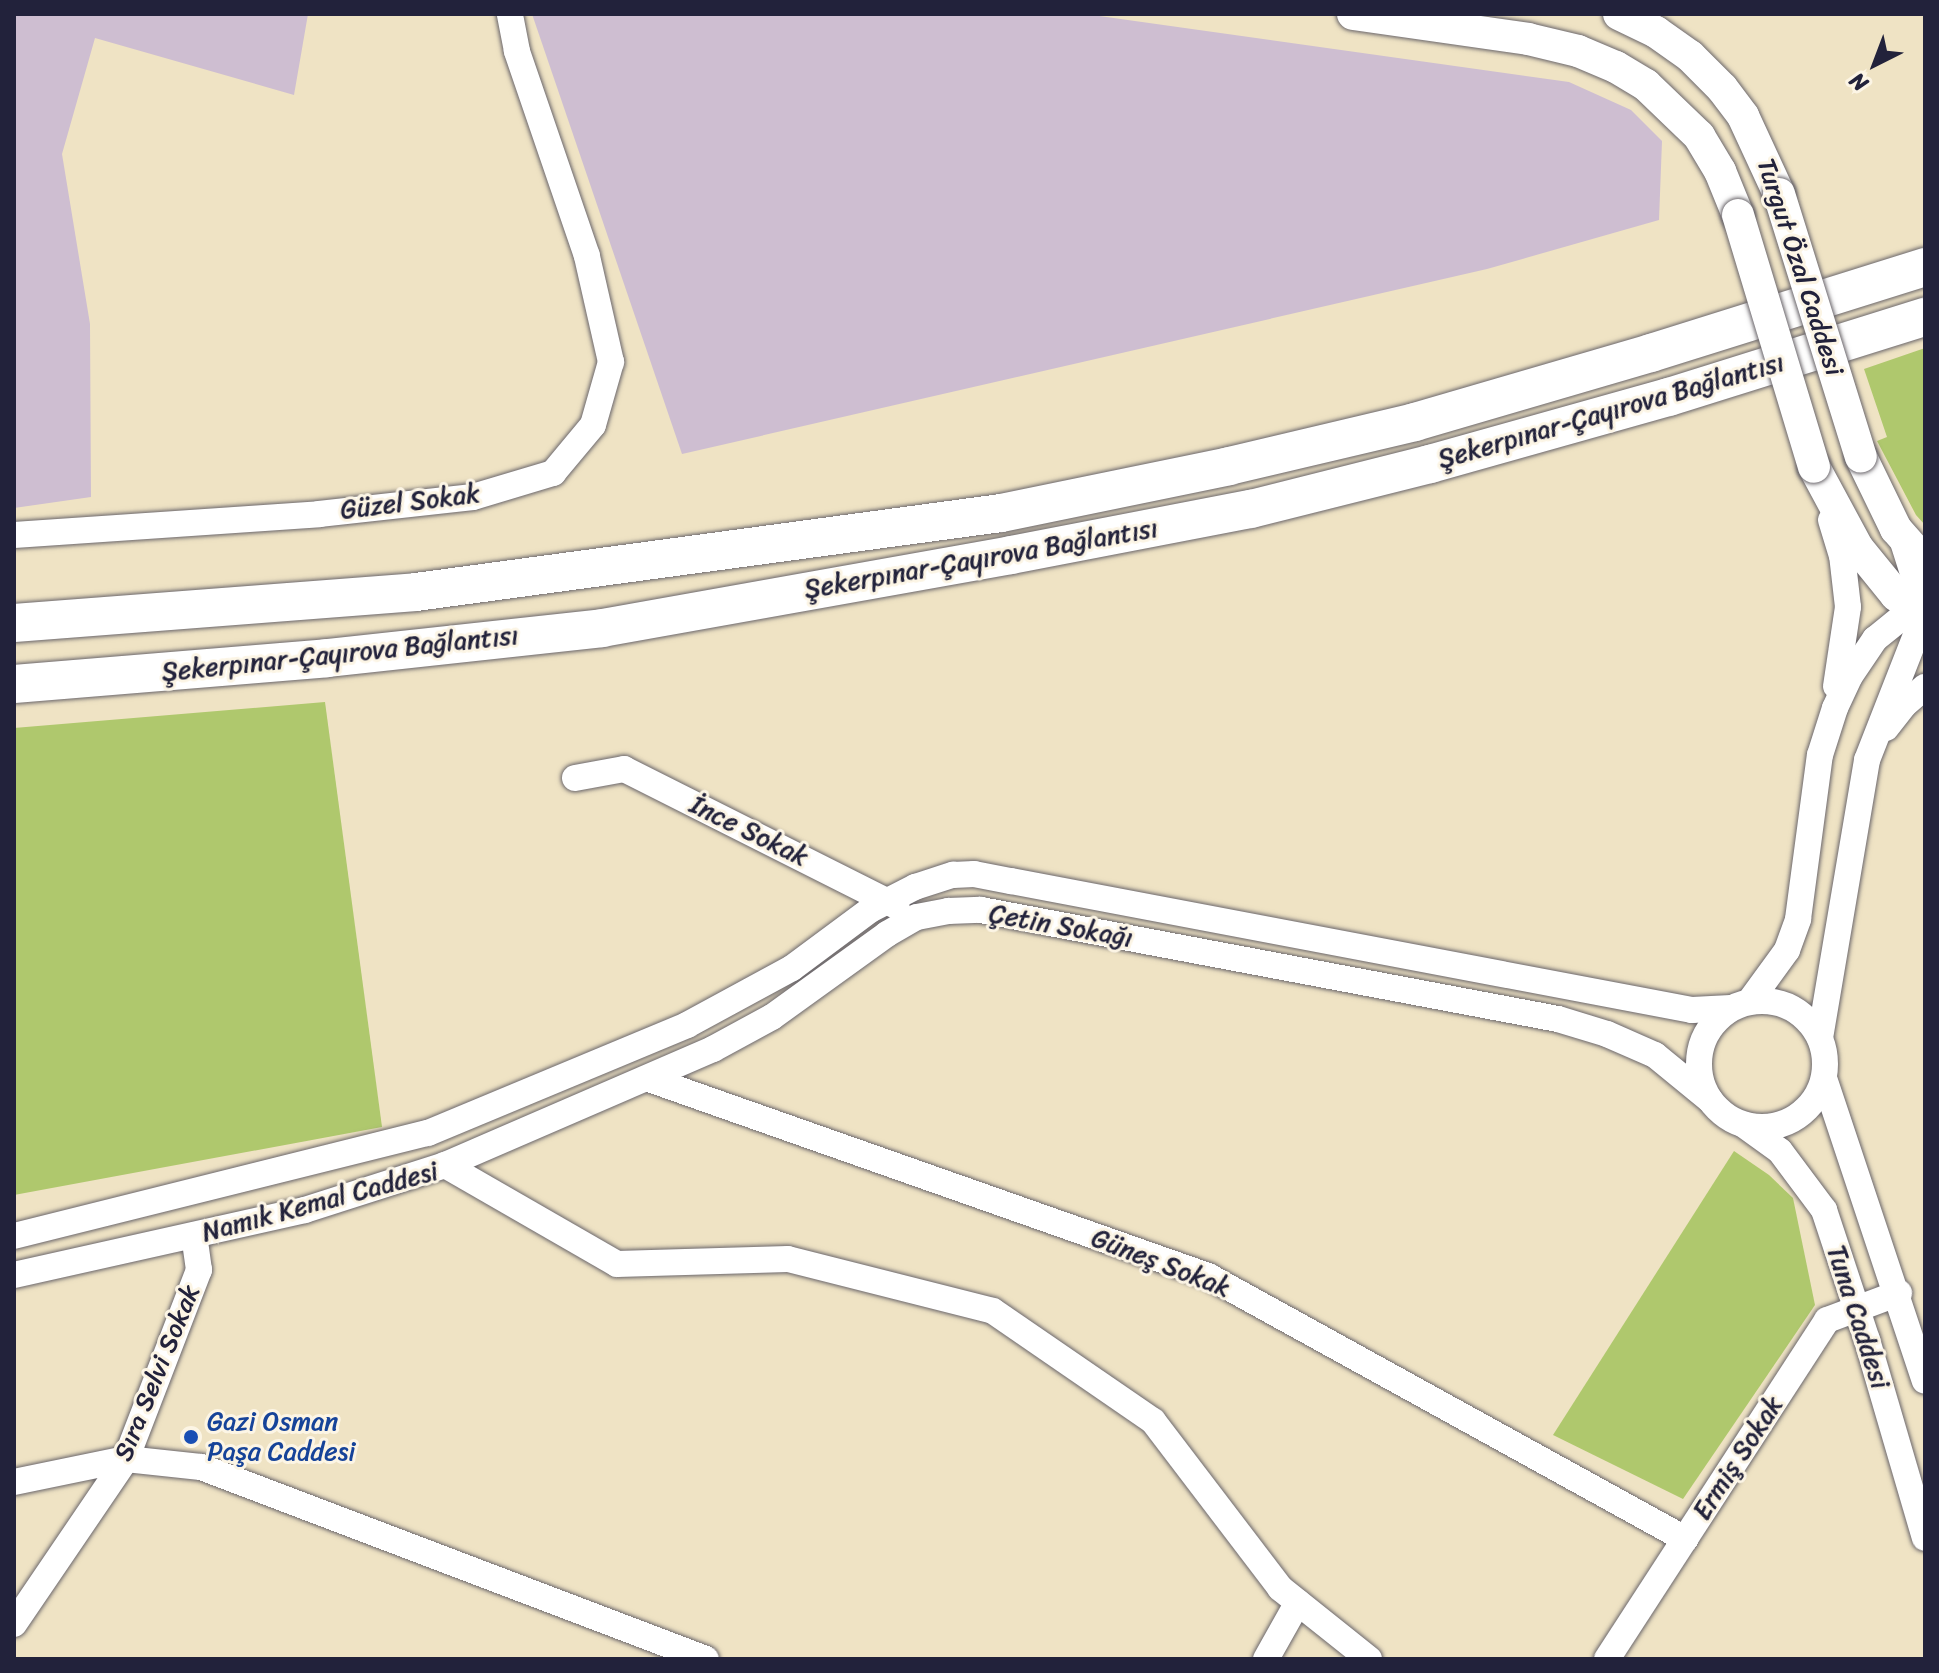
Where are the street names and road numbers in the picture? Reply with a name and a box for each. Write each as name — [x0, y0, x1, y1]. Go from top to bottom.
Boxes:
street label: Turgut Özal Caddesi — [1750, 155, 1850, 379]
street label: Şekerpınar-Çayırova Bağlantısı — [1435, 347, 1787, 475]
street label: Güzel Sokak — [339, 478, 481, 526]
street label: Şekerpınar-Çayırova Bağlantısı — [802, 513, 1160, 605]
street label: Şekerpınar-Çayırova Bağlantısı — [161, 620, 519, 688]
street label: İnce Sokak — [685, 789, 813, 873]
street label: Çetin Sokağı — [987, 898, 1135, 954]
street label: Namık Kemal Caddesi — [199, 1155, 441, 1249]
street label: Güneş Sokak — [1087, 1222, 1235, 1304]
street label: Tuna Caddesi — [1820, 1242, 1896, 1392]
street label: Sıra Selvi Sokak — [107, 1280, 207, 1466]
street label: Ermiş Sokak — [1686, 1390, 1790, 1526]

